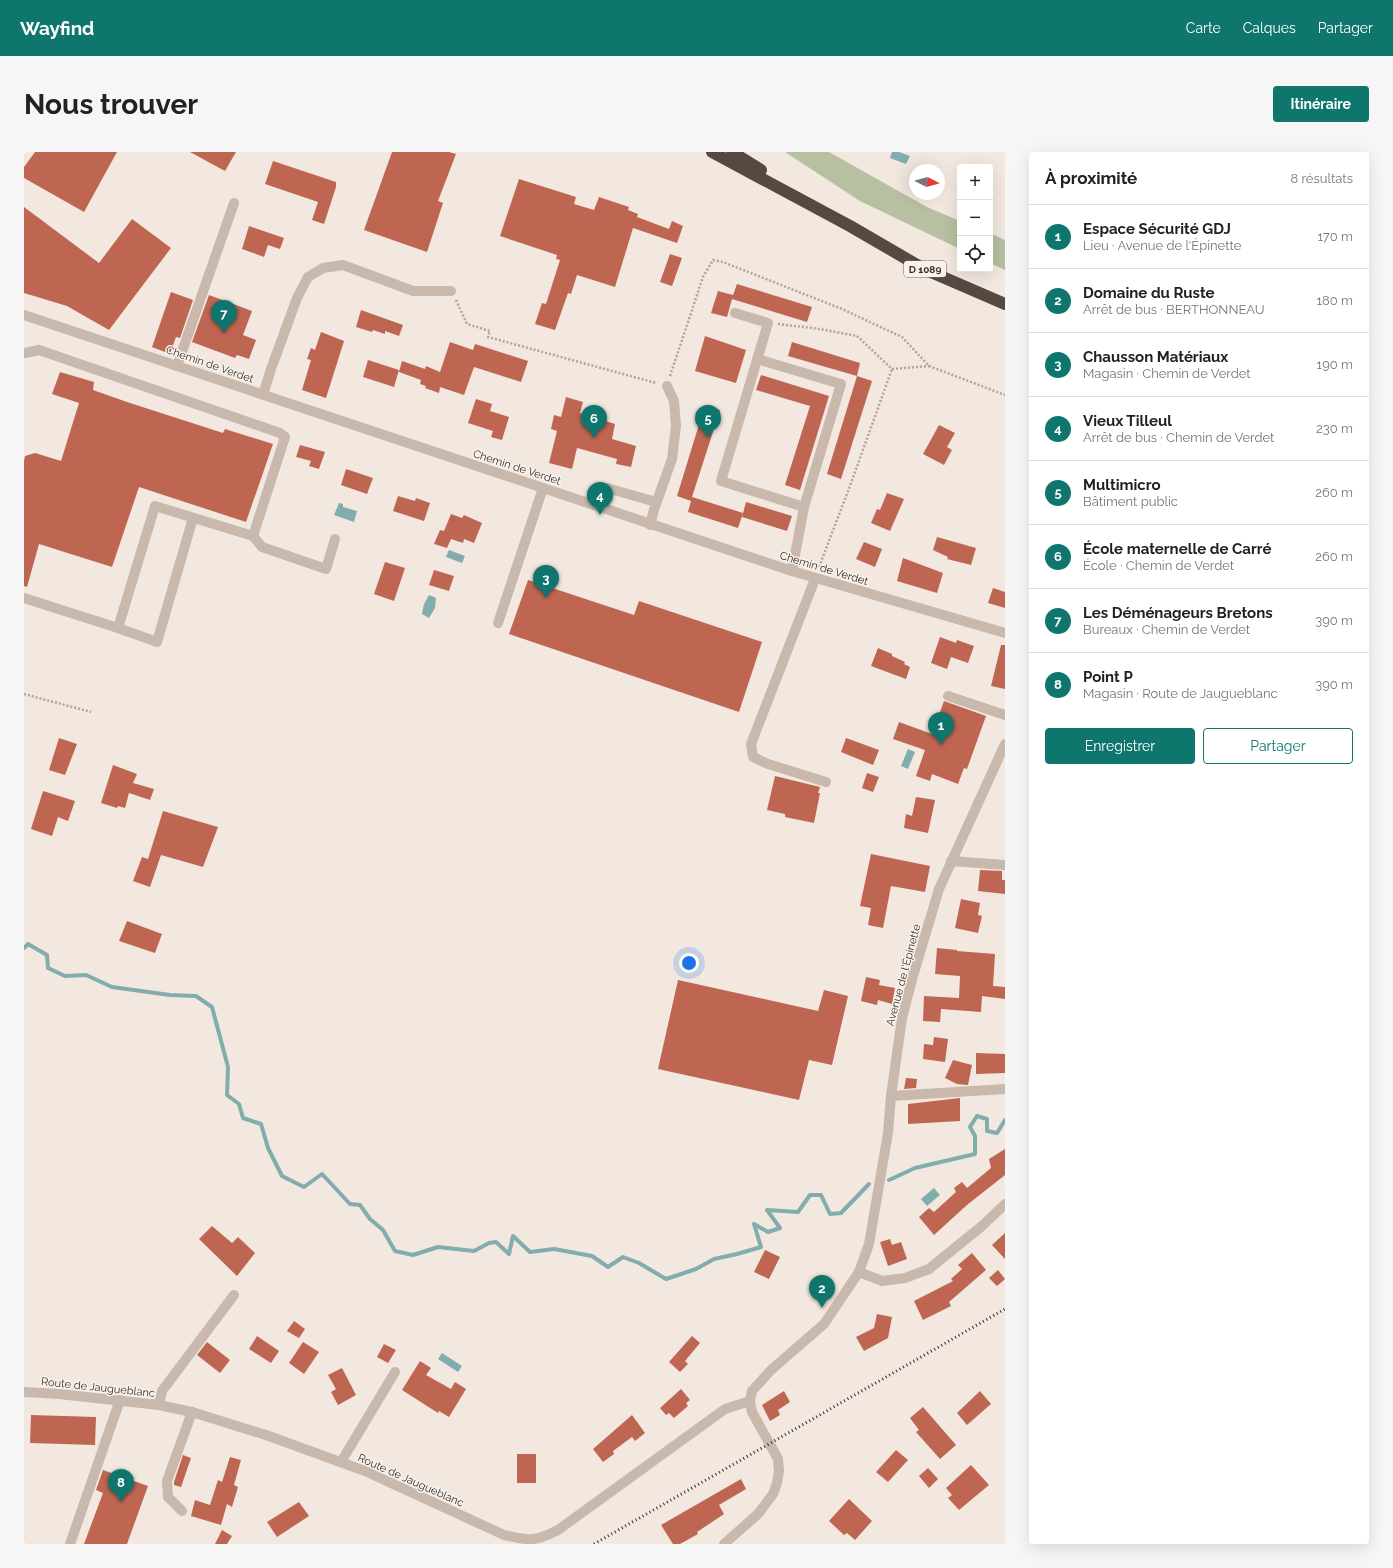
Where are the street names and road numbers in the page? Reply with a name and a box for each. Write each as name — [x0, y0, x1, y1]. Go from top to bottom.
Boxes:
road number: D 1089 — [904, 261, 946, 277]
street label: Chemin de Verdet — [164, 343, 256, 386]
street label: Chemin de Verdet — [471, 447, 563, 488]
street label: Chemin de Verdet — [778, 549, 870, 588]
street label: Avenue de l'Épinette — [883, 922, 923, 1027]
street label: Route de Jaugueblanc — [40, 1375, 156, 1400]
street label: Route de Jaugueblanc — [356, 1451, 466, 1510]

